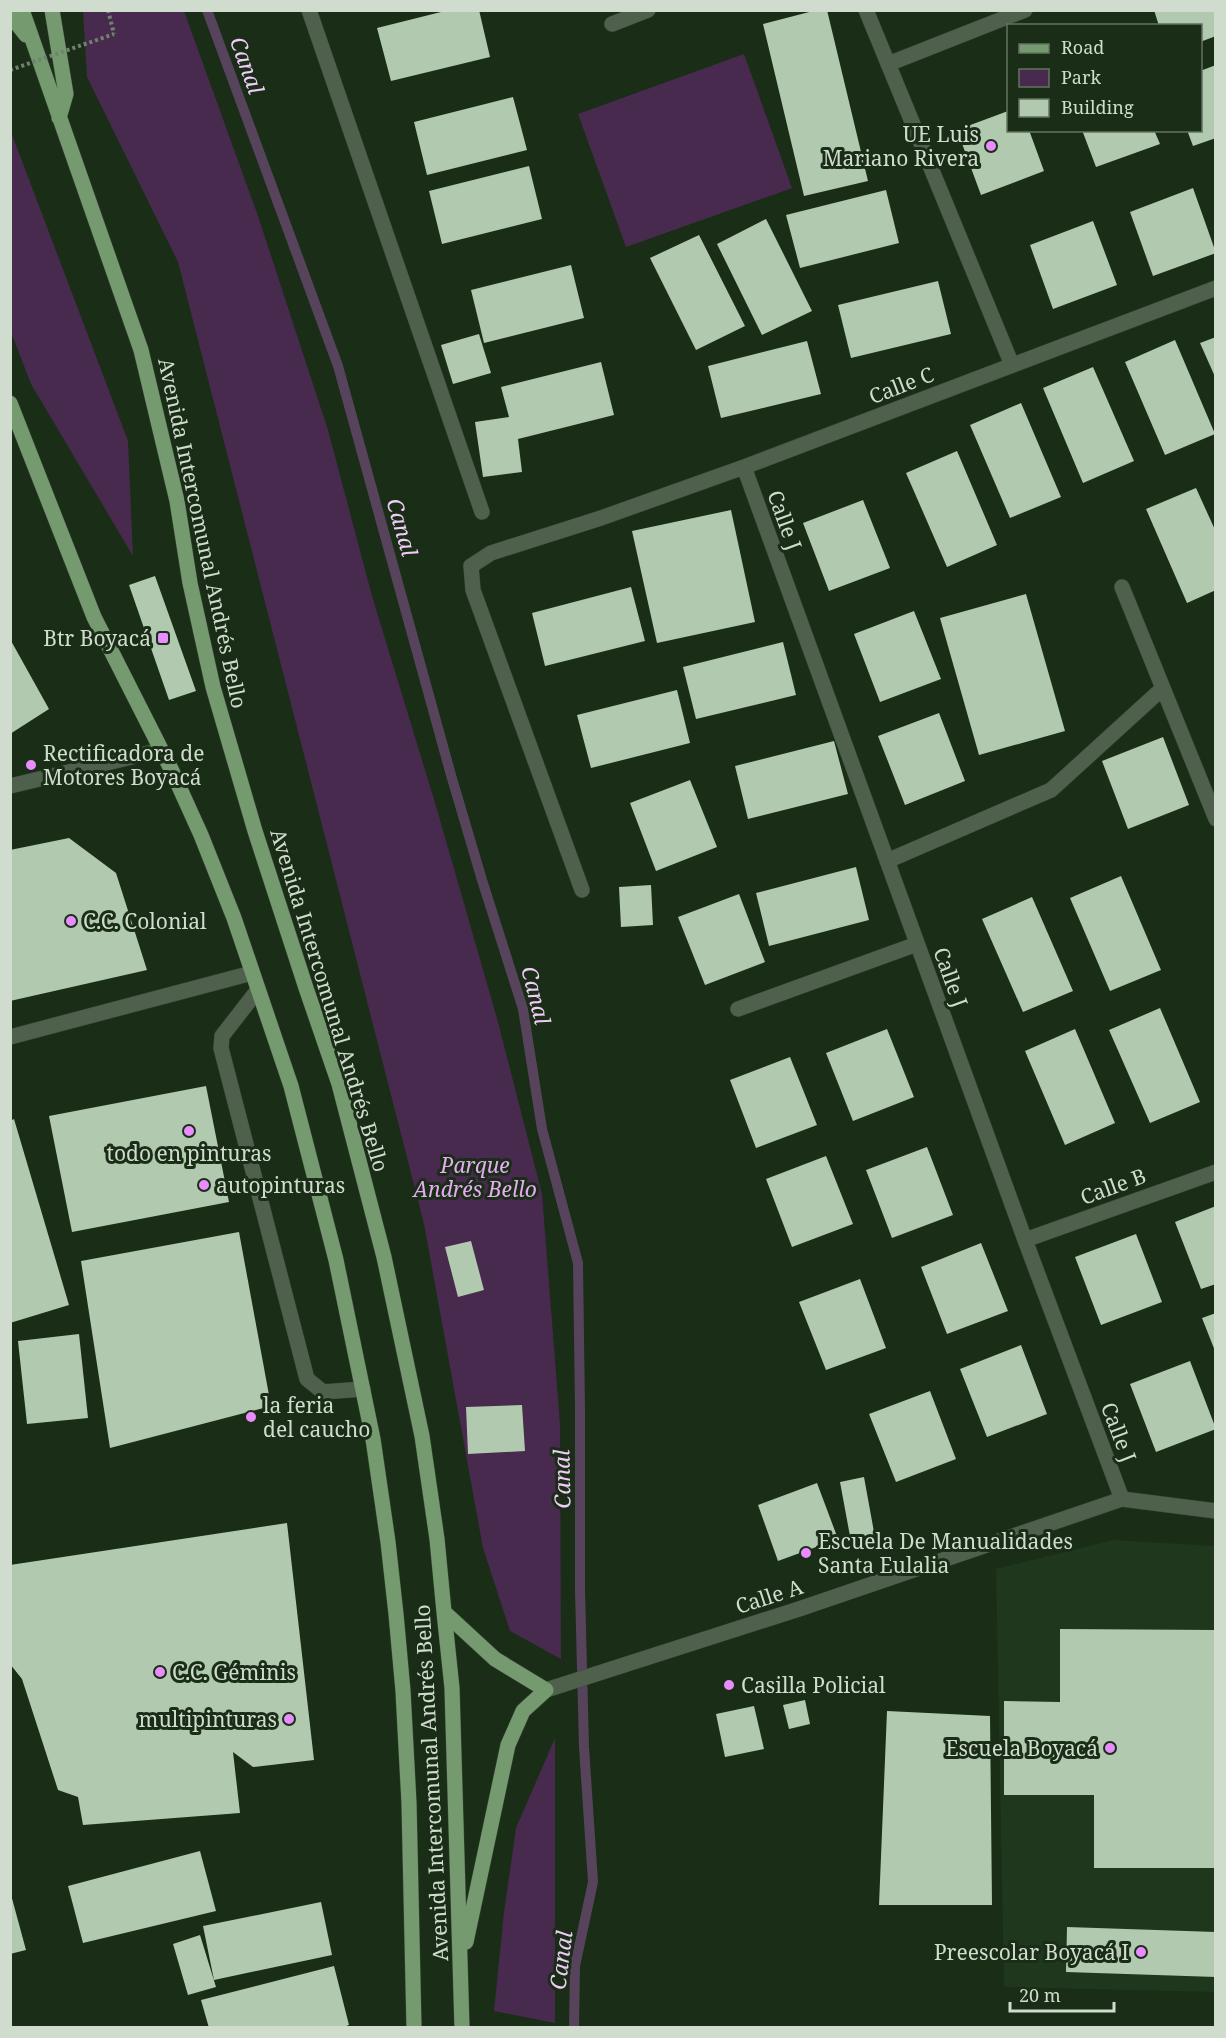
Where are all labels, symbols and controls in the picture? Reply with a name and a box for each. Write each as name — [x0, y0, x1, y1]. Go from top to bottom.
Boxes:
legend — [1007, 24, 1202, 132]
water label: Canal — [224, 32, 272, 98]
text: Road — [1061, 35, 1104, 59]
text: Park — [1061, 65, 1101, 89]
text: Building — [1061, 95, 1134, 119]
place label: UE Luis Mariano Rivera — [823, 120, 979, 172]
marker: UE Luis Mariano Rivera — [984, 139, 998, 153]
street label: Avenida Intercomunal Andrés Bello — [152, 355, 254, 711]
street label: Calle C — [865, 360, 938, 410]
street label: Calle J — [761, 486, 809, 554]
water label: Canal — [380, 494, 426, 560]
place label: Btr Boyacá — [43, 624, 151, 652]
marker: Btr Boyacá — [156, 631, 170, 645]
place label: Rectificadora de Motores Boyacá — [43, 739, 204, 791]
marker: Rectificadora de Motores Boyacá — [24, 758, 38, 772]
street label: Avenida Intercomunal Andrés Bello — [264, 825, 396, 1175]
place label: C.C. Colonial — [83, 907, 207, 935]
marker: C.C. Colonial — [64, 914, 78, 928]
street label: Calle J — [927, 943, 975, 1011]
water label: Canal — [515, 963, 559, 1028]
marker: todo en pinturas — [182, 1124, 196, 1138]
place label: todo en pinturas — [107, 1139, 271, 1167]
park label: Parque Andrés Bello — [411, 1151, 537, 1203]
street label: Calle B — [1076, 1161, 1150, 1211]
place label: autopinturas — [216, 1171, 345, 1199]
marker: autopinturas — [197, 1178, 211, 1192]
place label: la feria del caucho — [263, 1391, 370, 1443]
street label: Calle J — [1095, 1398, 1143, 1466]
marker: la feria del caucho — [244, 1410, 258, 1424]
water label: Canal — [545, 1449, 577, 1509]
place label: Escuela De Manualidades Santa Eulalia — [818, 1527, 1073, 1579]
marker: Escuela De Manualidades Santa Eulalia — [799, 1546, 813, 1560]
street label: Calle A — [732, 1572, 806, 1620]
street label: Avenida Intercomunal Andrés Bello — [408, 1604, 454, 1962]
place label: C.C. Géminis — [172, 1658, 296, 1686]
marker: C.C. Géminis — [153, 1665, 167, 1679]
place label: Casilla Policial — [741, 1671, 886, 1699]
marker: Casilla Policial — [722, 1678, 736, 1692]
place label: multipinturas — [139, 1705, 277, 1733]
marker: multipinturas — [282, 1712, 296, 1726]
place label: Escuela Boyacá — [945, 1734, 1098, 1762]
marker: Escuela Boyacá — [1103, 1741, 1117, 1755]
water label: Canal — [542, 1929, 579, 1991]
place label: Preescolar Boyacá I — [934, 1938, 1129, 1966]
marker: Preescolar Boyacá I — [1134, 1945, 1148, 1959]
scale bar — [1010, 1975, 1114, 2013]
text: 20 m — [1019, 1983, 1061, 2007]

